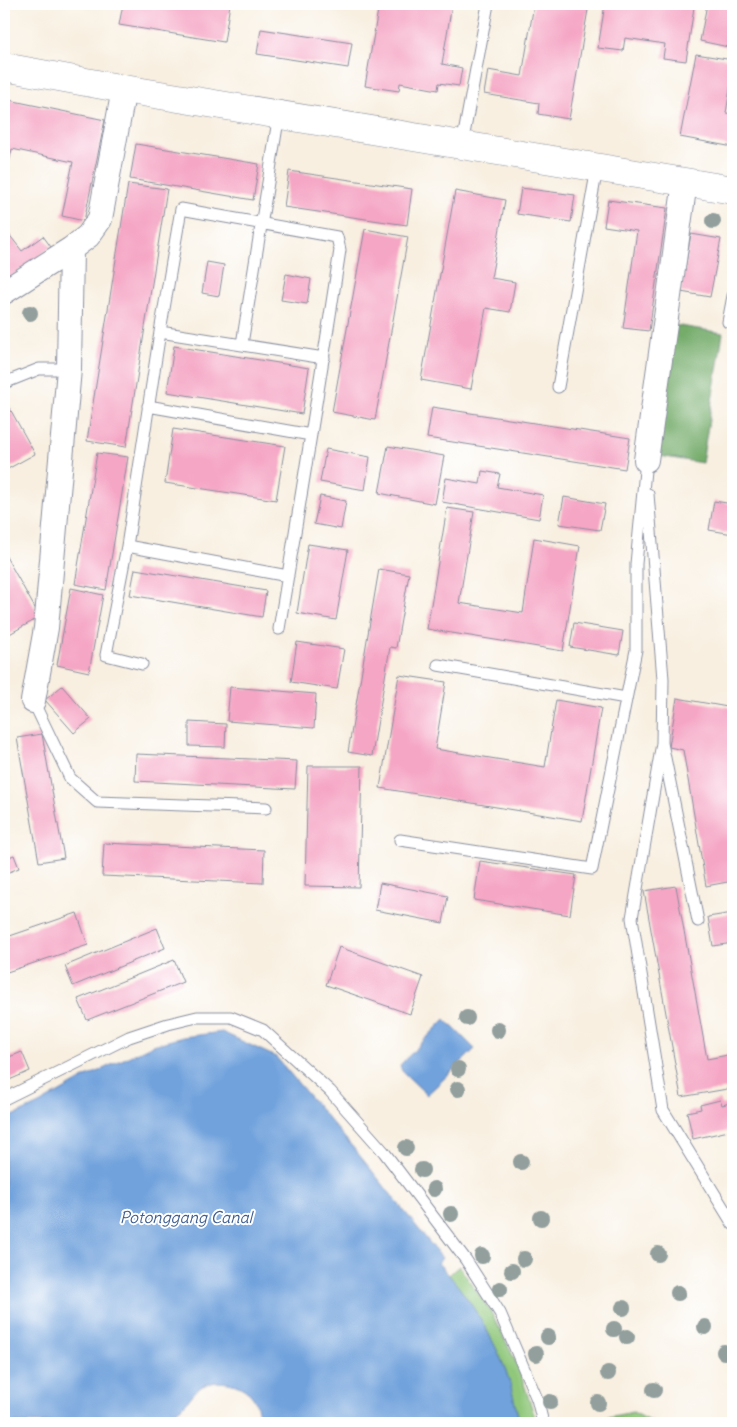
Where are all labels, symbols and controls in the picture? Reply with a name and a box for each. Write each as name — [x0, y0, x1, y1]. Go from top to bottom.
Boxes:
water label: Potonggang Canal — [120, 1207, 255, 1227]

